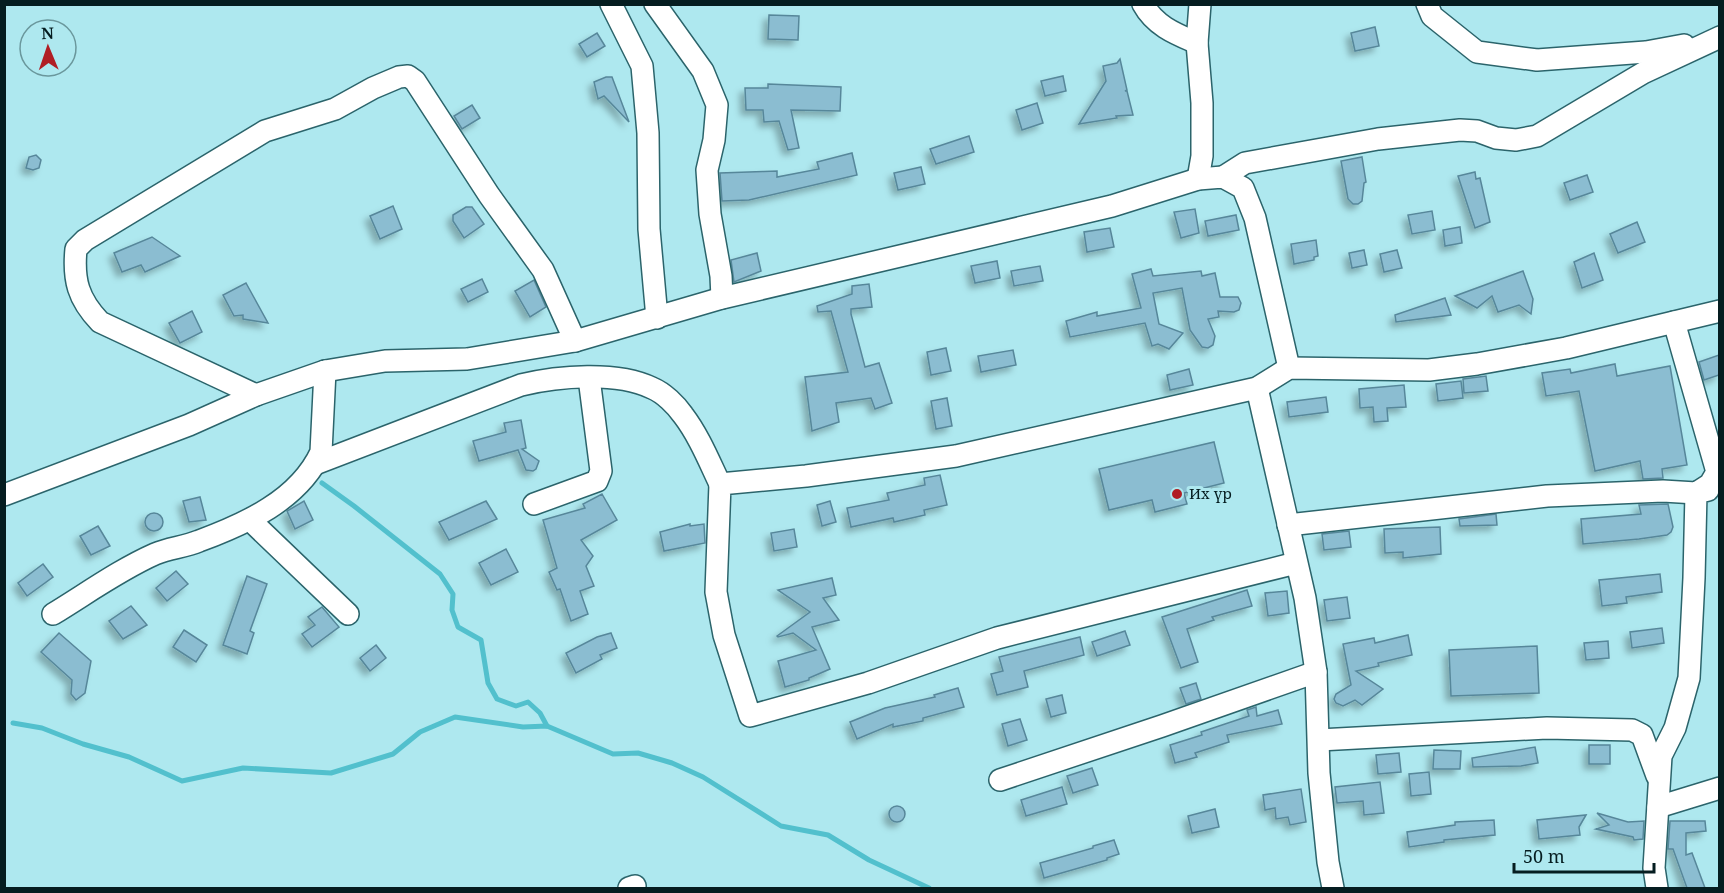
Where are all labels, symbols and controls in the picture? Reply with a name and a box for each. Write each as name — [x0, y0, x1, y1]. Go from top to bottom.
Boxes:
north arrow — [18, 18, 78, 78]
text: N — [41, 22, 55, 44]
place label: Их үр — [1189, 483, 1232, 503]
marker: Их үр — [1170, 487, 1184, 501]
scale bar — [1514, 836, 1654, 874]
text: 50 m — [1523, 844, 1565, 868]

